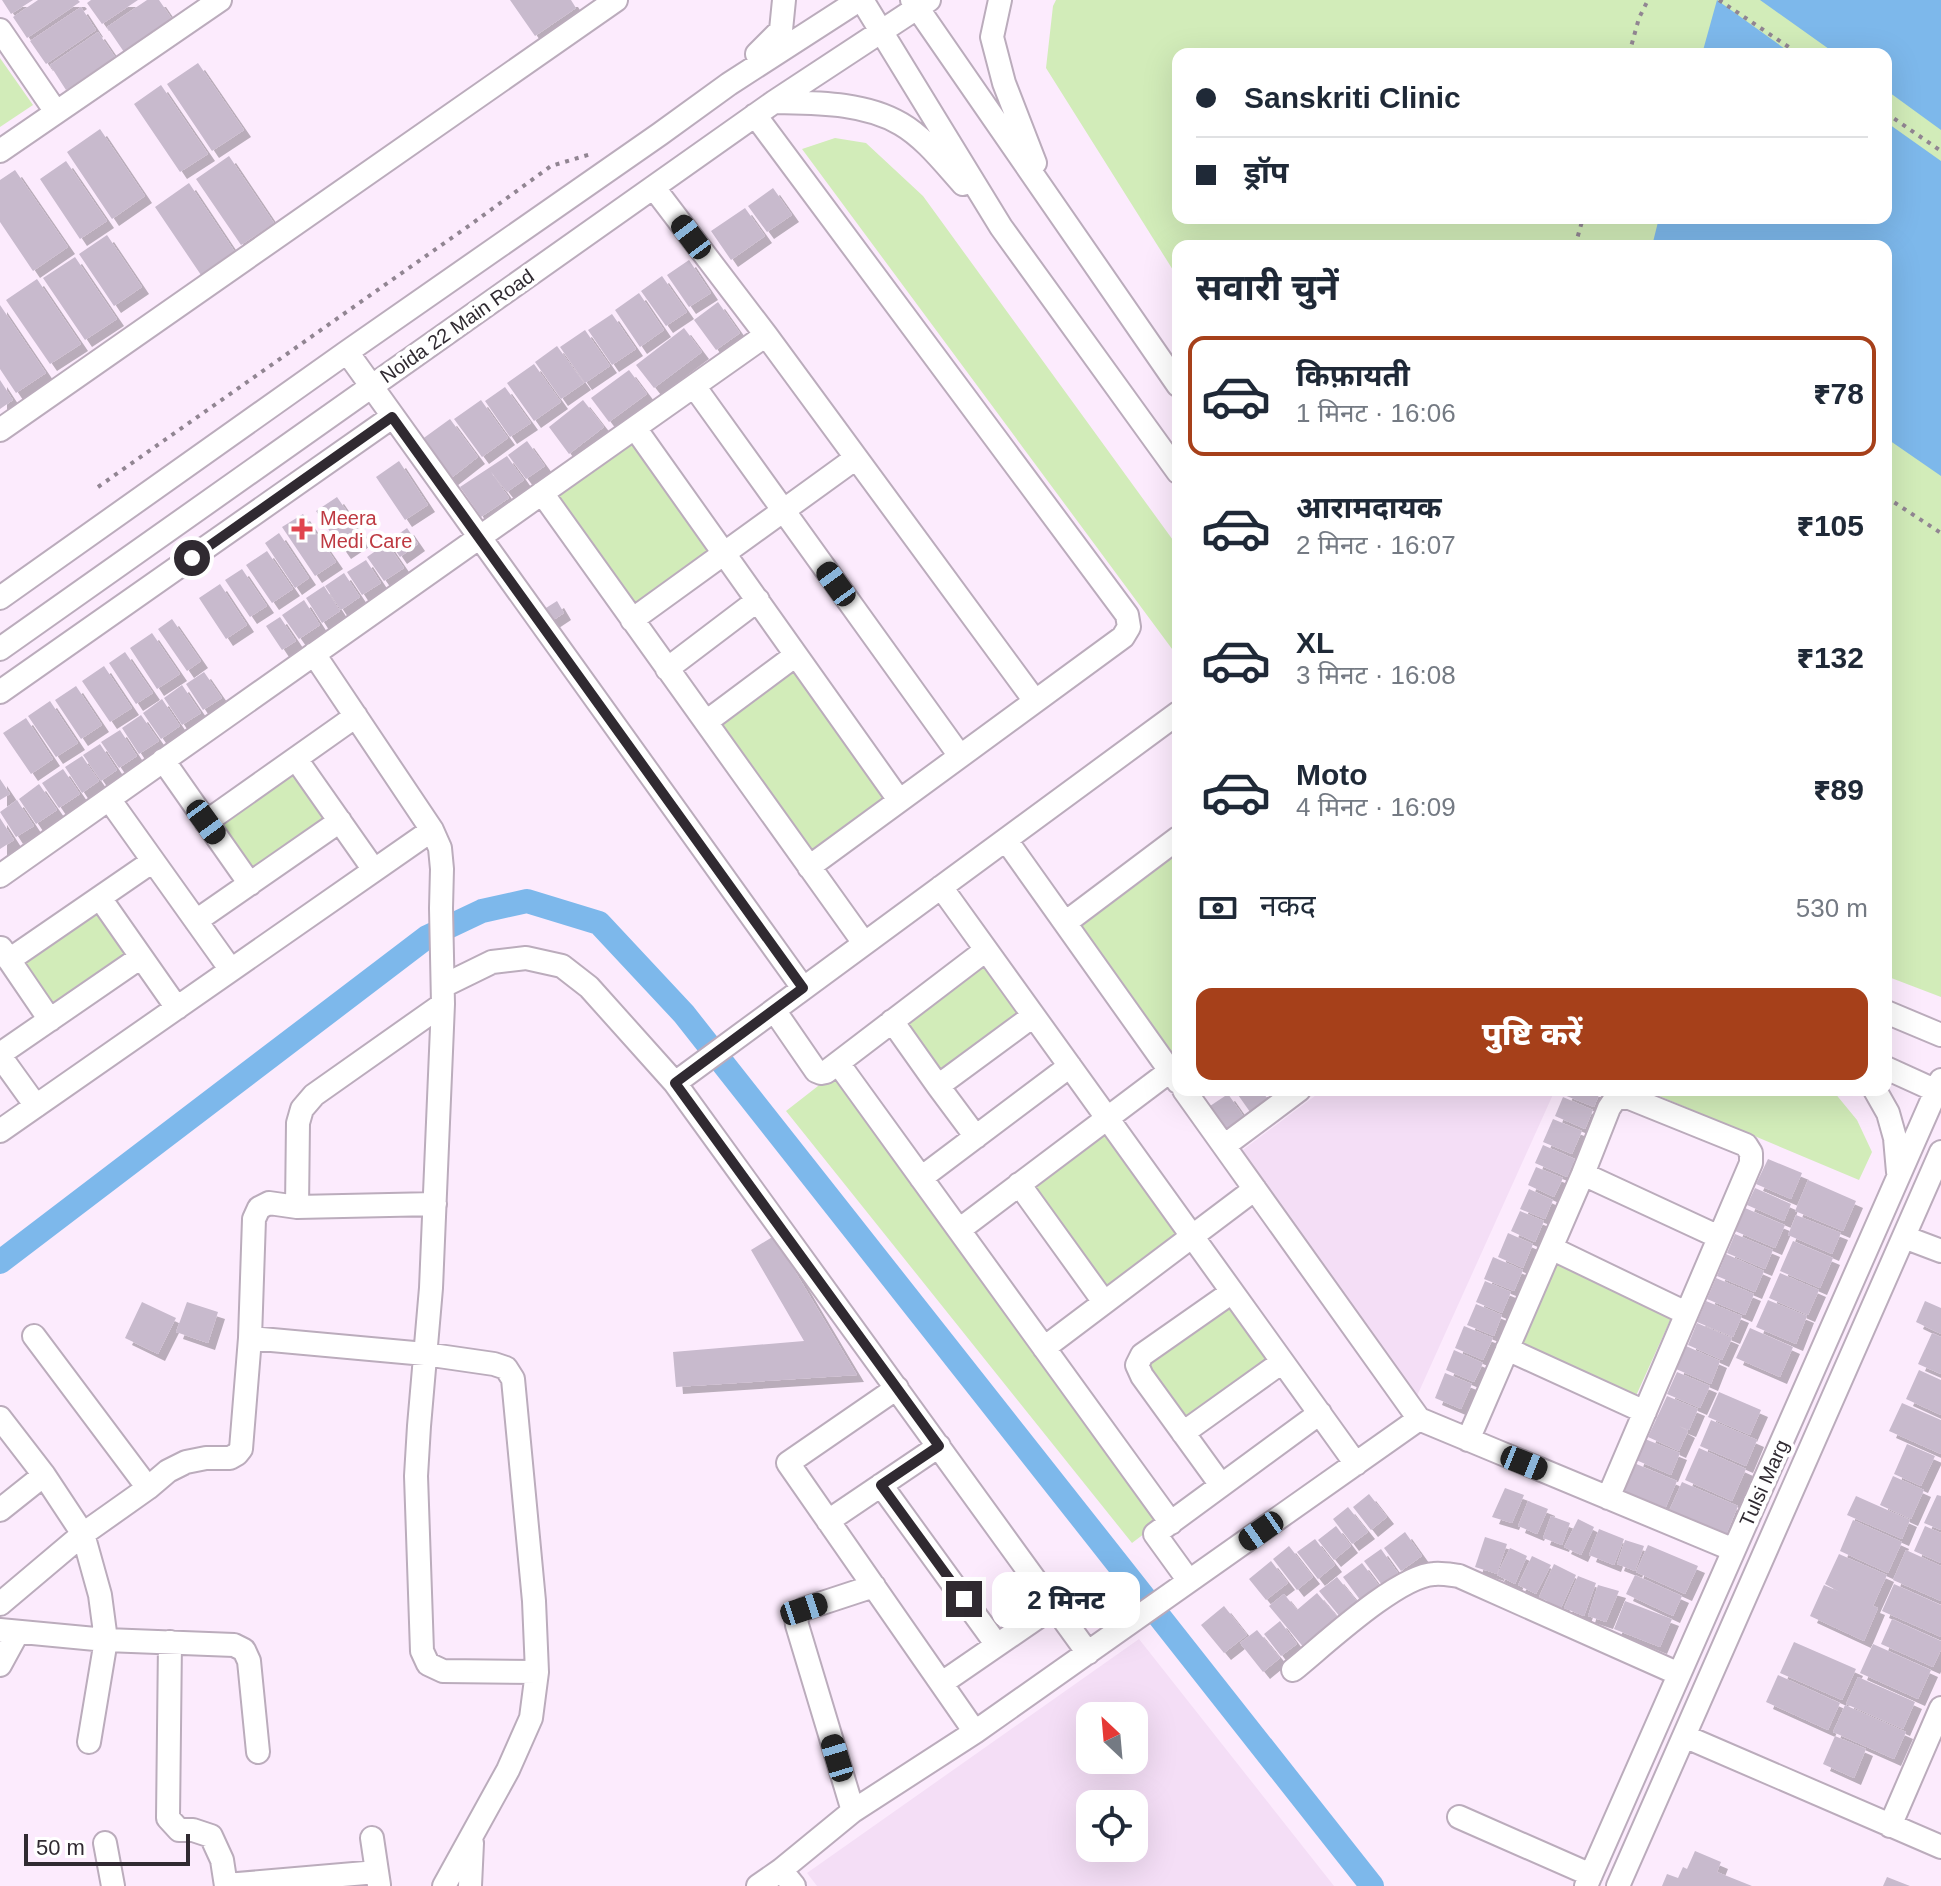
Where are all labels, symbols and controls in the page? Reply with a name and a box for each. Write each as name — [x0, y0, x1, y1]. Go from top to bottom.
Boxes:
text: Sanskriti Clinic — [1244, 81, 1461, 114]
text: ड्रॉप — [1244, 156, 1288, 189]
car — [667, 211, 715, 263]
street label: Noida 22 Main Road — [376, 265, 538, 387]
text: सवारी चुनें — [1196, 267, 1338, 308]
text: किफ़ायती — [1296, 359, 1410, 392]
icon: car — [1200, 360, 1272, 432]
text: ₹78 — [1813, 377, 1864, 410]
text: 1 मिनट · 16:06 — [1296, 398, 1456, 428]
text: आरामदायक — [1296, 491, 1442, 524]
icon: car — [1200, 492, 1272, 564]
place label: Meera Medi Care — [320, 507, 412, 552]
text: ₹105 — [1797, 509, 1864, 542]
marker: Meera Medi Care — [291, 518, 313, 540]
text: 2 मिनट · 16:07 — [1296, 530, 1456, 560]
route start — [174, 540, 210, 576]
car — [812, 558, 860, 610]
icon: car — [1200, 624, 1272, 696]
text: XL — [1296, 626, 1334, 659]
text: ₹132 — [1797, 641, 1864, 674]
text: 3 मिनट · 16:08 — [1296, 660, 1456, 690]
icon: car — [1200, 756, 1272, 828]
text: Moto — [1296, 758, 1368, 791]
text: ₹89 — [1813, 773, 1864, 806]
text: 4 मिनट · 16:09 — [1296, 792, 1456, 822]
car — [182, 796, 230, 848]
icon: cash — [1196, 886, 1240, 930]
text: नकद — [1260, 889, 1316, 922]
text: 530 m — [1796, 893, 1868, 923]
button: पुष्टि करें — [1196, 988, 1868, 1080]
street label: Tulsi Marg — [1735, 1436, 1793, 1530]
car — [1497, 1443, 1551, 1483]
car — [1234, 1507, 1288, 1555]
callout: 2 मिनट — [992, 1571, 1140, 1627]
route end — [946, 1581, 982, 1617]
text: 2 मिनट — [1027, 1585, 1105, 1615]
car — [777, 1590, 831, 1628]
north arrow — [1076, 1702, 1148, 1774]
map controls — [1076, 1702, 1148, 1862]
car — [819, 1732, 855, 1784]
button: locate — [1076, 1790, 1148, 1862]
scale bar — [24, 1830, 190, 1866]
text: 50 m — [36, 1835, 85, 1860]

